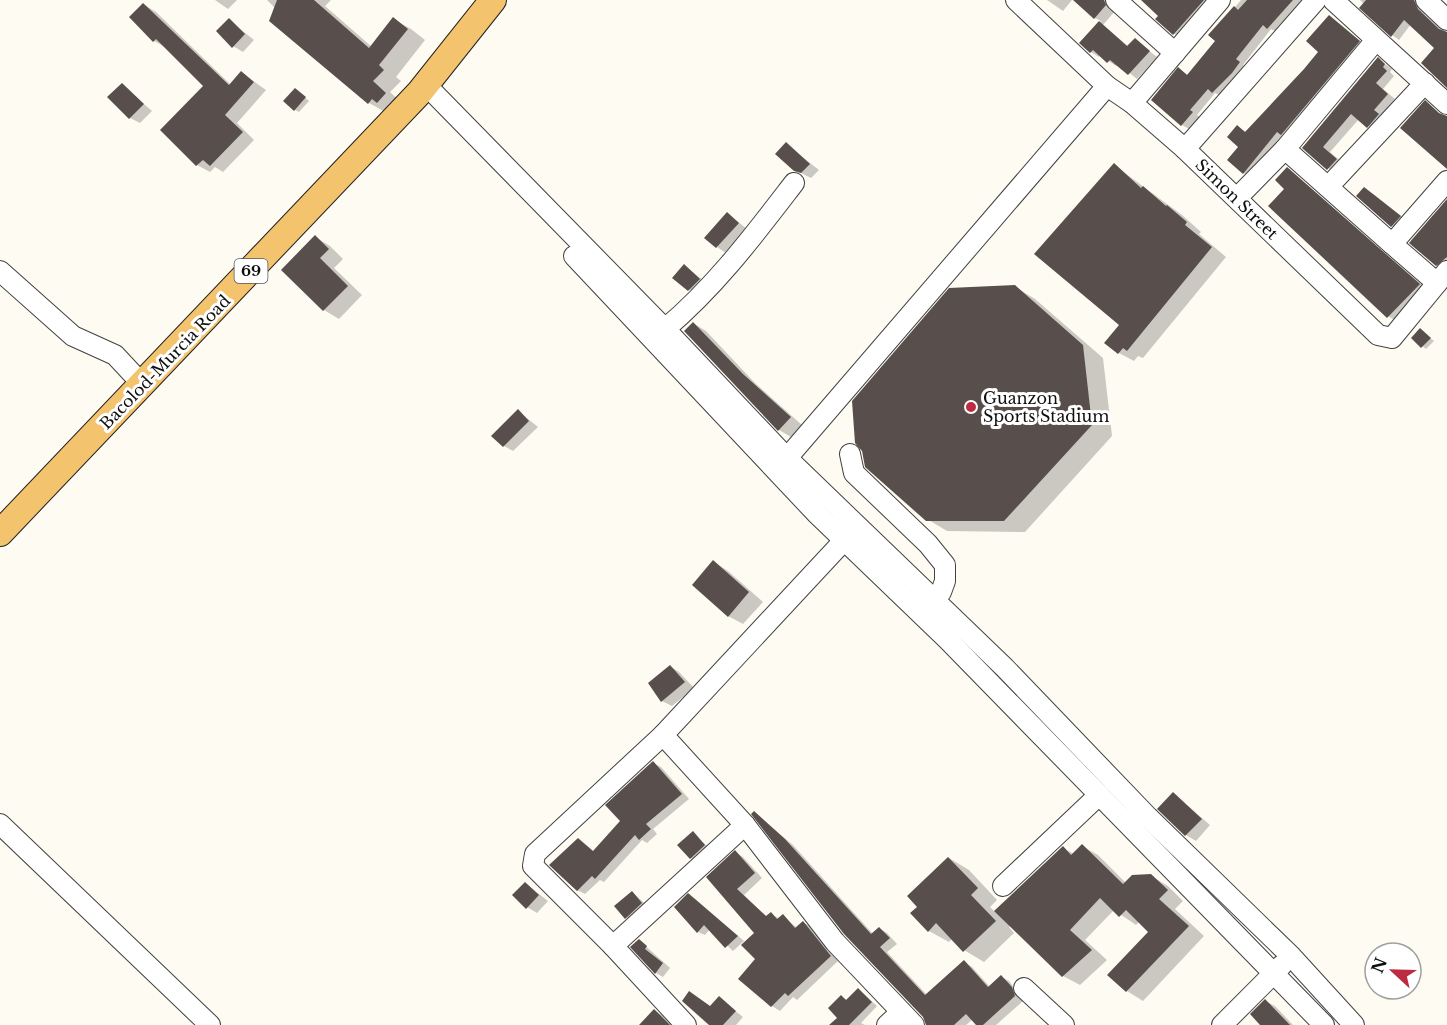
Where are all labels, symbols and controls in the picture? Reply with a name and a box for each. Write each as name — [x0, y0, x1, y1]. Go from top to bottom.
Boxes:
street label: Simon Street — [1192, 155, 1282, 243]
road number: 69 — [234, 259, 268, 283]
street label: Bacolod-Murcia Road — [96, 291, 235, 433]
place label: Guanzon Sports Stadium — [983, 388, 1109, 426]
marker: Guanzon Sports Stadium — [964, 400, 978, 414]
north arrow — [1363, 941, 1423, 1001]
text: N — [1367, 955, 1391, 976]

